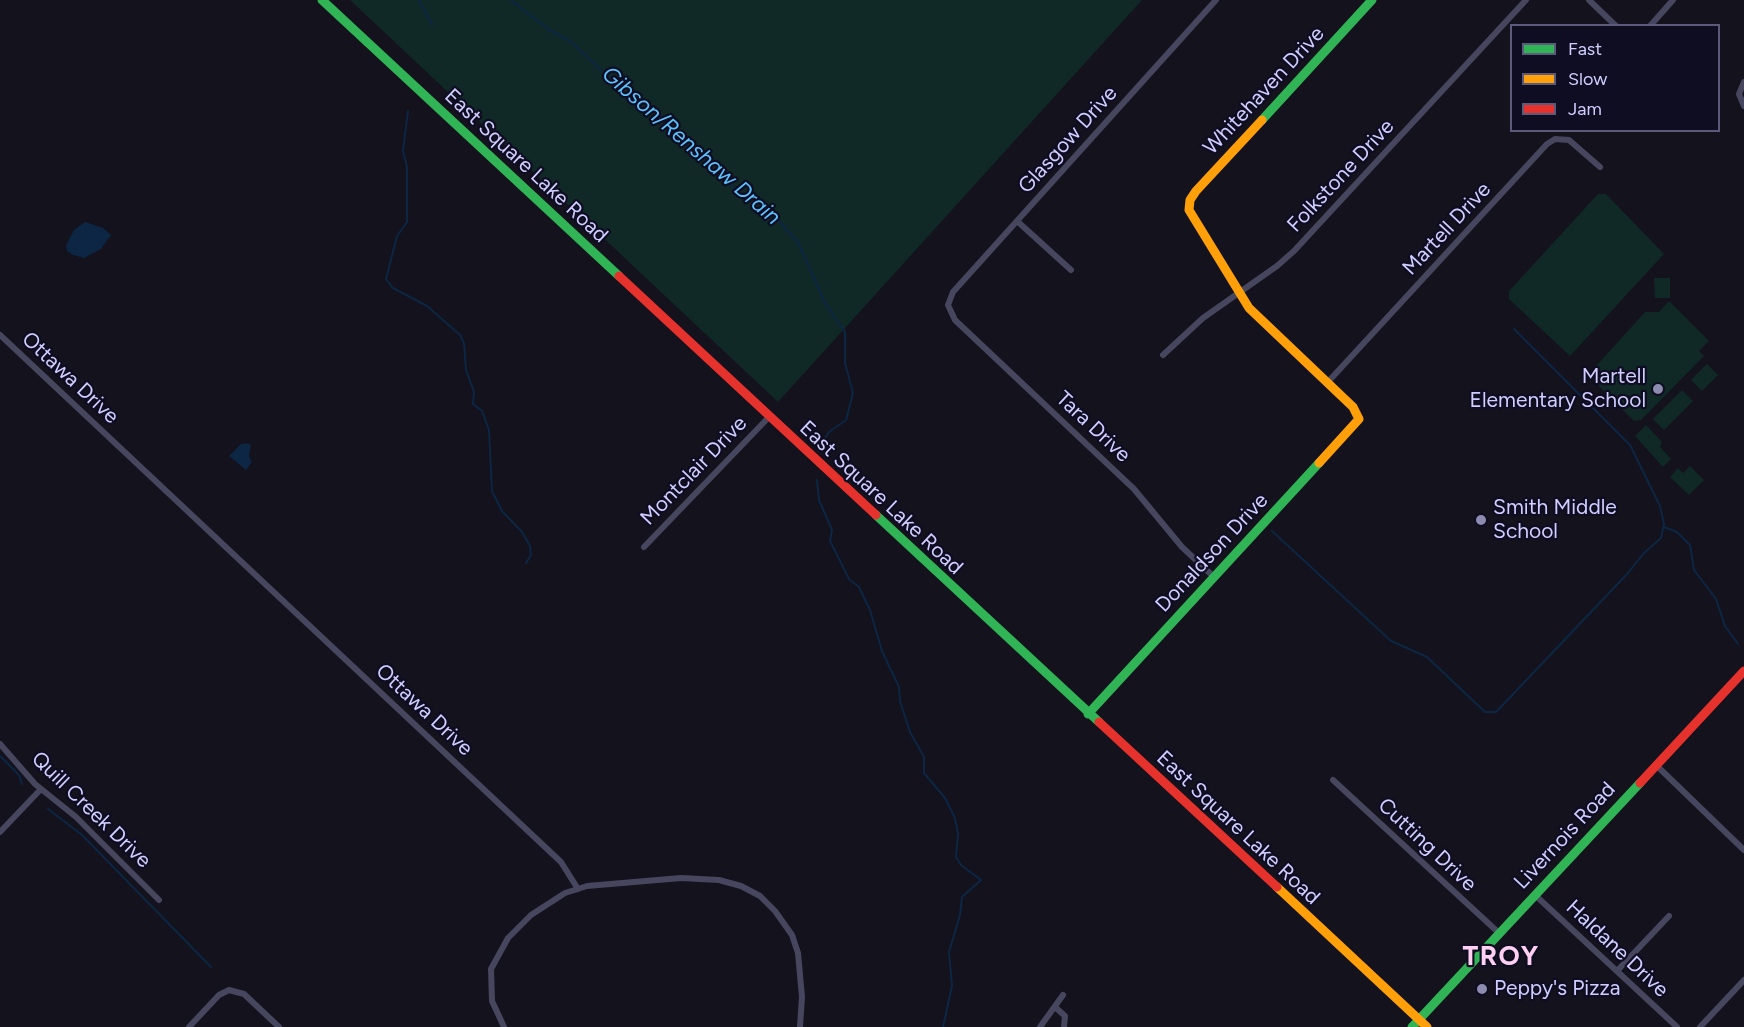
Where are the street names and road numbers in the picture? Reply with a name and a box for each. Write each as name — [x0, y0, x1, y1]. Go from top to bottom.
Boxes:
street label: Whitehaven Drive — [1198, 22, 1330, 160]
street label: Glasgow Drive — [1013, 81, 1123, 199]
street label: East Square Lake Road — [439, 84, 613, 248]
street label: Folkstone Drive — [1282, 114, 1400, 238]
street label: Martell Drive — [1398, 177, 1496, 281]
street label: Ottawa Drive — [16, 327, 124, 429]
street label: Tara Drive — [1051, 386, 1135, 468]
street label: Montclair Drive — [636, 411, 752, 531]
street label: East Square Lake Road — [794, 416, 968, 580]
street label: Donaldson Drive — [1150, 488, 1274, 618]
street label: Ottawa Drive — [370, 659, 478, 761]
street label: East Square Lake Road — [1151, 746, 1325, 910]
street label: Quill Creek Drive — [26, 747, 156, 873]
street label: Livernois Road — [1509, 777, 1621, 895]
street label: Cutting Drive — [1373, 793, 1481, 897]
street label: Haldane Drive — [1560, 895, 1674, 1003]

